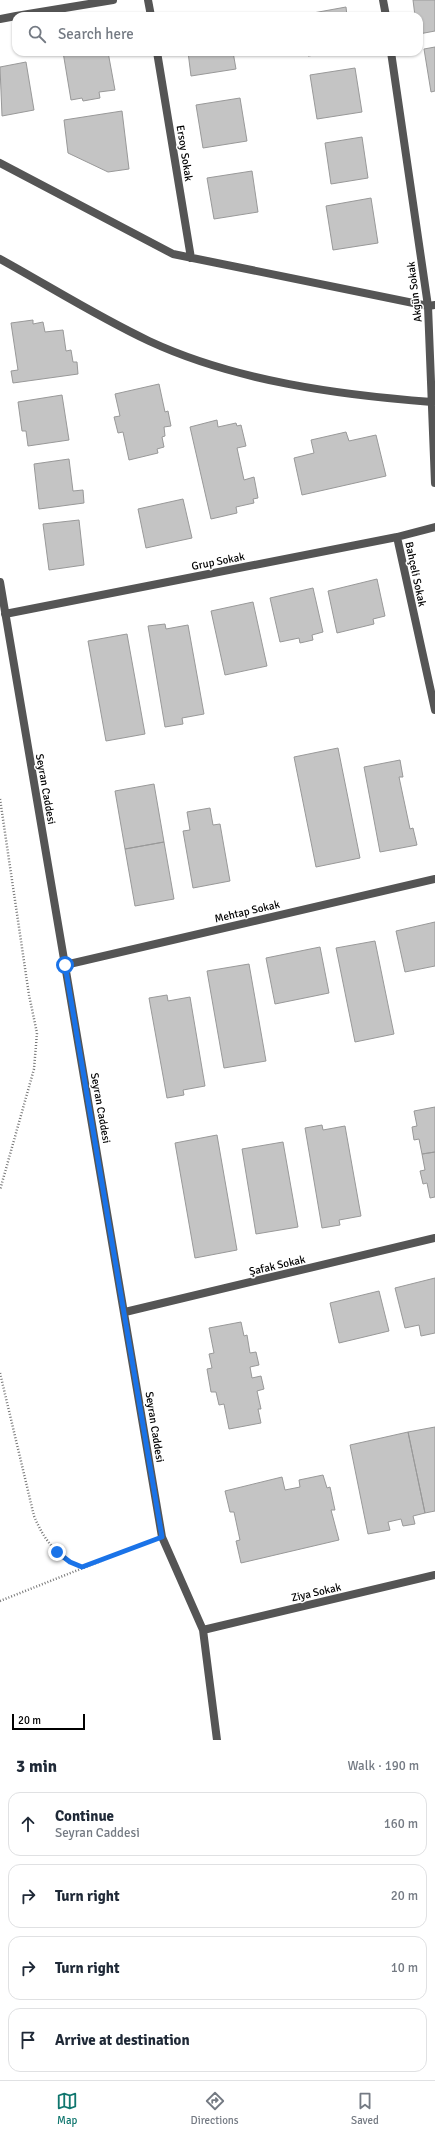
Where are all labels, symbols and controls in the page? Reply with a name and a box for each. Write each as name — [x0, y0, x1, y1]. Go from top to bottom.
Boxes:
search box — [12, 12, 423, 56]
icon: search — [26, 23, 48, 45]
text: Search here — [58, 25, 134, 43]
street label: Ersoy Sokak — [174, 124, 195, 183]
street label: Akgün Sokak — [404, 261, 425, 323]
street label: Bahçeli Sokak — [402, 541, 429, 608]
street label: Grup Sokak — [190, 550, 246, 573]
street label: Seyran Caddesi — [33, 753, 58, 826]
street label: Mehtap Sokak — [213, 898, 281, 925]
route start — [56, 956, 74, 974]
street label: Seyran Caddesi — [88, 1072, 113, 1145]
street label: Şafak Sokak — [248, 1253, 307, 1278]
street label: Seyran Caddesi — [142, 1391, 167, 1464]
route end — [48, 1543, 66, 1561]
street label: Ziya Sokak — [290, 1580, 343, 1605]
scale bar — [12, 1712, 85, 1731]
text: 20 m — [18, 1714, 41, 1727]
text: 3 min — [16, 1756, 57, 1777]
text: Walk · 190 m — [348, 1758, 419, 1774]
text: Continue — [55, 1807, 114, 1825]
icon: ahead — [17, 1813, 39, 1835]
text: 160 m — [384, 1816, 418, 1832]
text: Seyran Caddesi — [55, 1825, 140, 1841]
icon: right — [17, 1885, 39, 1907]
text: Turn right — [55, 1887, 120, 1905]
text: 20 m — [391, 1888, 418, 1904]
icon: right — [17, 1957, 39, 1979]
text: Turn right — [55, 1959, 120, 1977]
text: 10 m — [391, 1960, 418, 1976]
icon: arrive — [17, 2029, 39, 2051]
text: Arrive at destination — [55, 2031, 190, 2049]
tab: Map — [56, 2090, 78, 2127]
tab: Directions — [191, 2090, 239, 2127]
tab: Saved — [351, 2090, 379, 2127]

